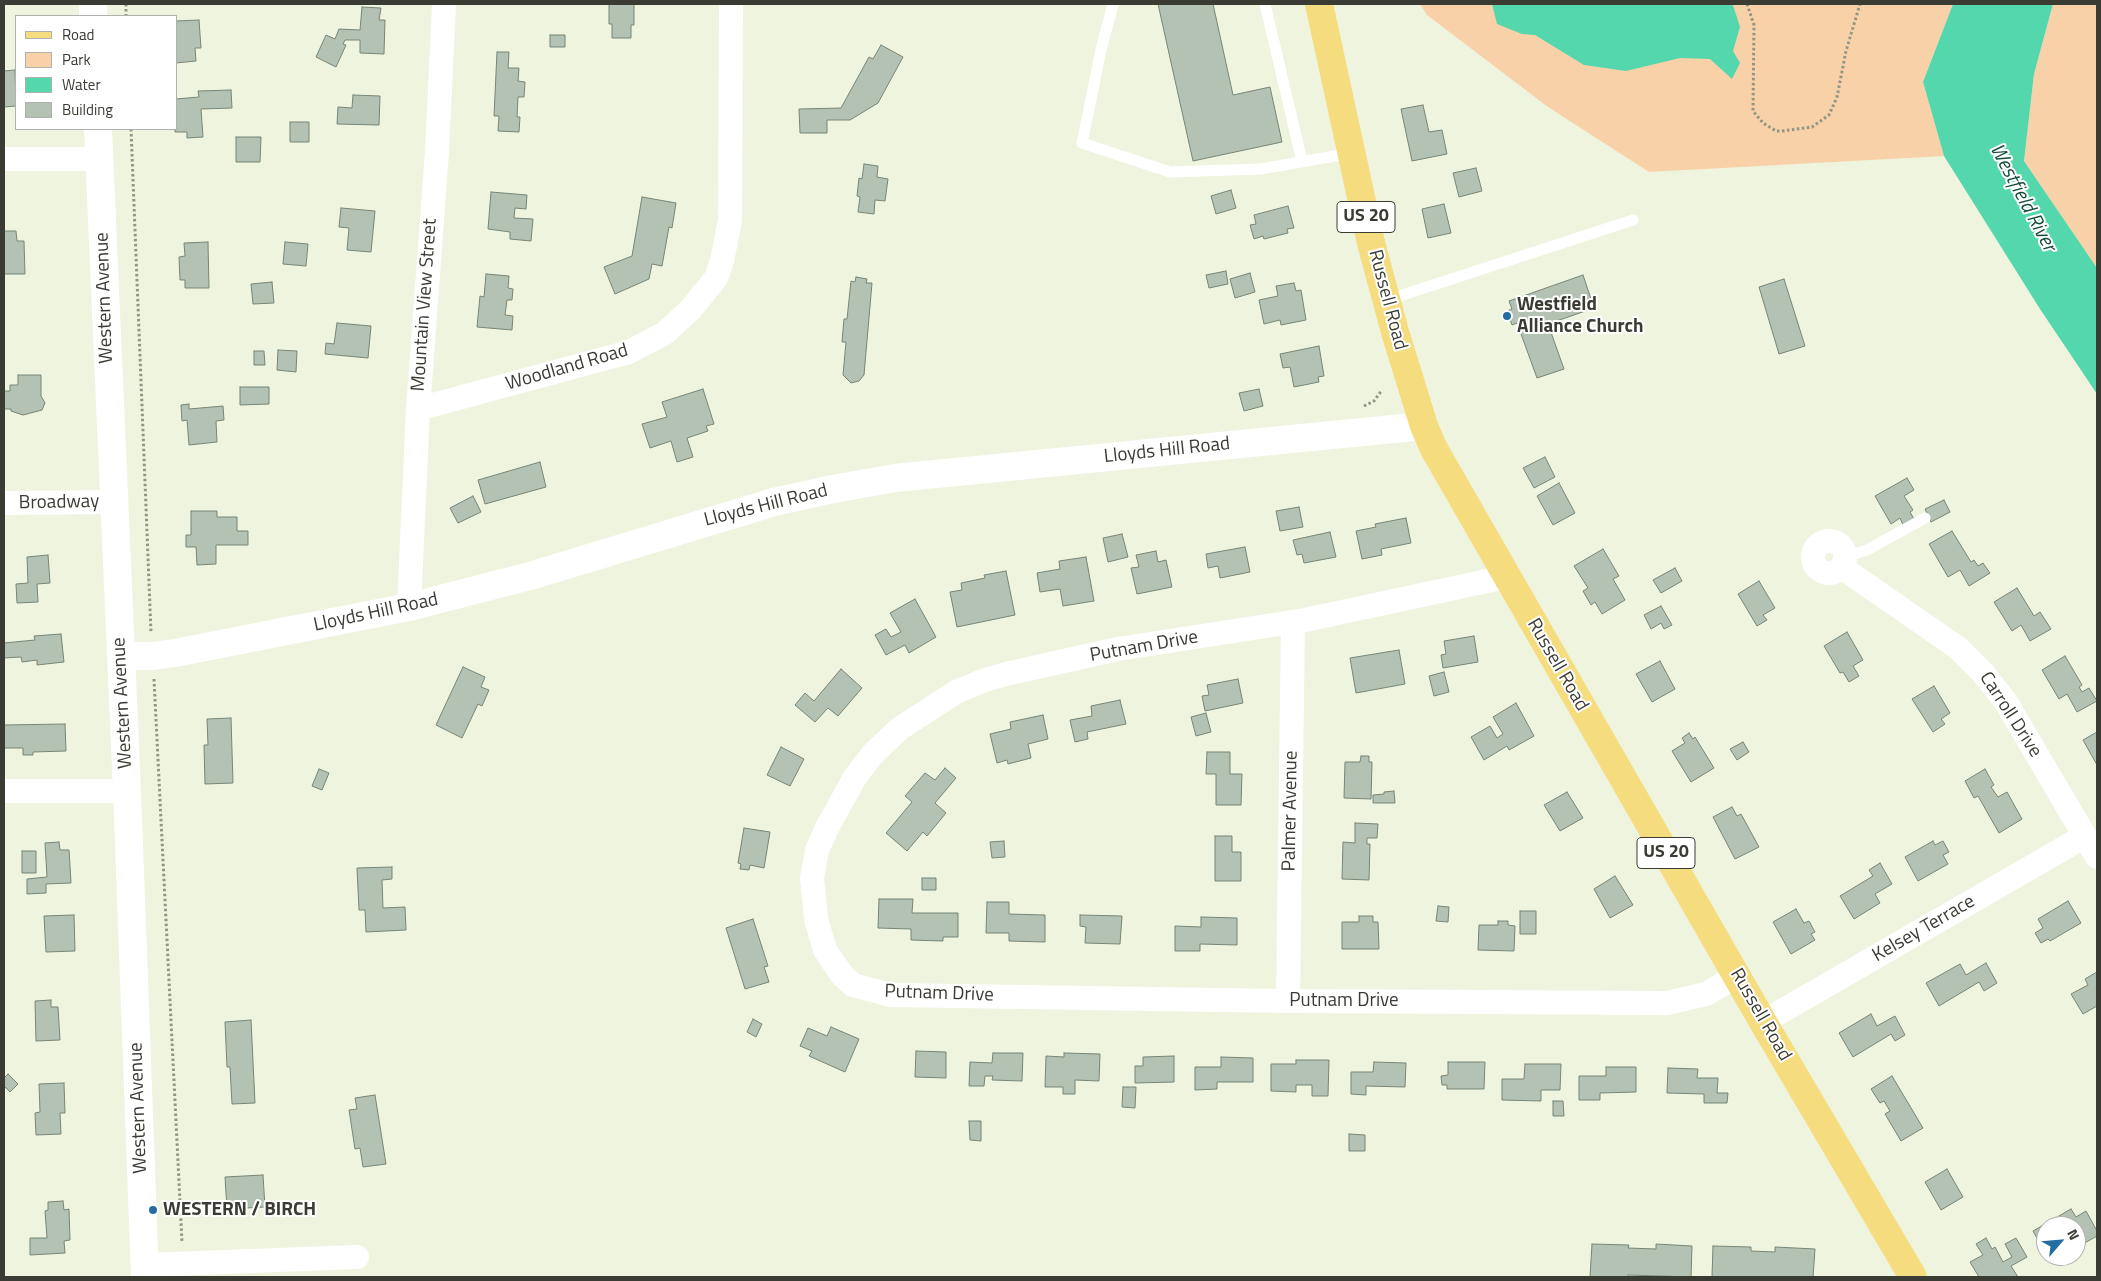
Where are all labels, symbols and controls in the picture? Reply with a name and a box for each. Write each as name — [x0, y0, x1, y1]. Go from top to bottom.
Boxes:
legend — [15, 15, 178, 130]
text: Road — [62, 23, 94, 46]
text: Park — [62, 48, 91, 71]
text: Water — [62, 73, 101, 96]
text: Building — [62, 98, 113, 121]
water label: Westfield River — [1984, 140, 2060, 256]
road number: US 20 — [1337, 202, 1395, 232]
street label: Mountain View Street — [408, 218, 442, 392]
street label: Western Avenue — [91, 232, 119, 364]
street label: Russell Road — [1363, 247, 1411, 353]
place label: Westfield Alliance Church — [1517, 294, 1643, 338]
marker: Westfield Alliance Church — [1501, 310, 1513, 322]
street label: Woodland Road — [503, 340, 631, 396]
street label: Lloyds Hill Road — [1103, 433, 1231, 469]
street label: Lloyds Hill Road — [702, 480, 830, 532]
street label: Broadway — [18, 491, 100, 515]
street label: Lloyds Hill Road — [312, 589, 440, 637]
street label: Russell Road — [1521, 615, 1593, 715]
street label: Putnam Drive — [1088, 626, 1200, 668]
street label: Western Avenue — [108, 637, 138, 769]
street label: Carroll Drive — [1974, 668, 2046, 762]
street label: Palmer Avenue — [1279, 750, 1303, 872]
road number: US 20 — [1637, 838, 1695, 868]
street label: Kelsey Terrace — [1869, 891, 1979, 967]
street label: Russell Road — [1724, 965, 1796, 1065]
street label: Putnam Drive — [884, 981, 994, 1007]
street label: Putnam Drive — [1289, 990, 1399, 1012]
street label: Western Avenue — [125, 1042, 153, 1174]
place label: WESTERN / BIRCH — [163, 1199, 316, 1221]
marker: WESTERN / BIRCH — [147, 1204, 159, 1216]
north arrow — [2036, 1216, 2086, 1266]
text: N — [2062, 1225, 2085, 1243]

